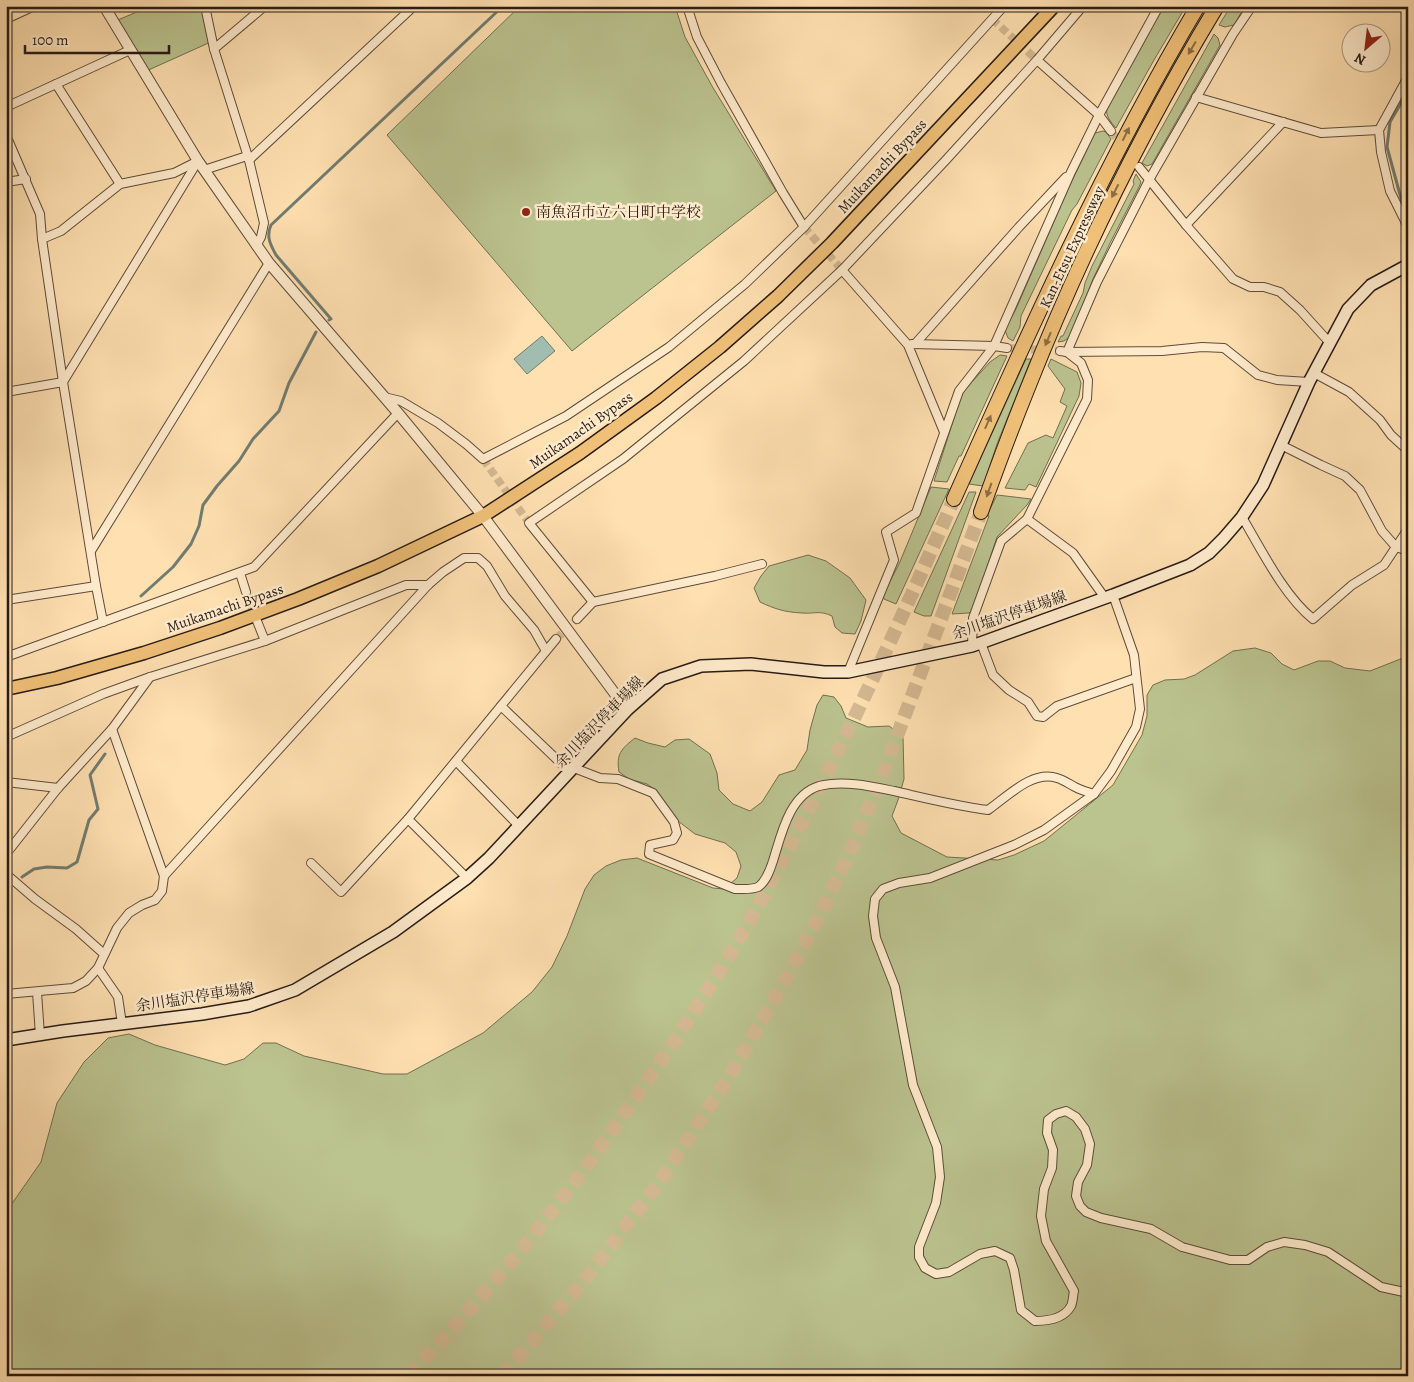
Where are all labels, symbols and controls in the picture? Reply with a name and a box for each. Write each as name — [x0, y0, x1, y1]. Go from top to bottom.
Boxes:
scale bar — [25, 22, 169, 54]
north arrow — [1342, 22, 1392, 72]
text: 100 m — [32, 30, 69, 50]
one-way arrow — [1188, 41, 1197, 55]
text: N — [1351, 48, 1369, 70]
street label: Muikamachi Bypass — [833, 114, 931, 218]
one-way arrow — [1122, 127, 1131, 141]
street label: Kan-Etsu Expressway — [1035, 182, 1109, 311]
one-way arrow — [1111, 184, 1119, 198]
place label: 南魚沼市立六日町中学校 — [536, 202, 701, 222]
marker: 南魚沼市立六日町中学校 — [520, 206, 532, 218]
one-way arrow — [1043, 332, 1051, 346]
street label: Muikamachi Bypass — [525, 387, 637, 473]
one-way arrow — [984, 415, 992, 430]
one-way arrow — [985, 483, 992, 498]
street label: Muikamachi Bypass — [164, 579, 286, 637]
street label: 余川塩沢停車場線 — [949, 586, 1069, 644]
street label: 余川塩沢停車場線 — [550, 672, 648, 772]
street label: 余川塩沢停車場線 — [134, 978, 256, 1016]

